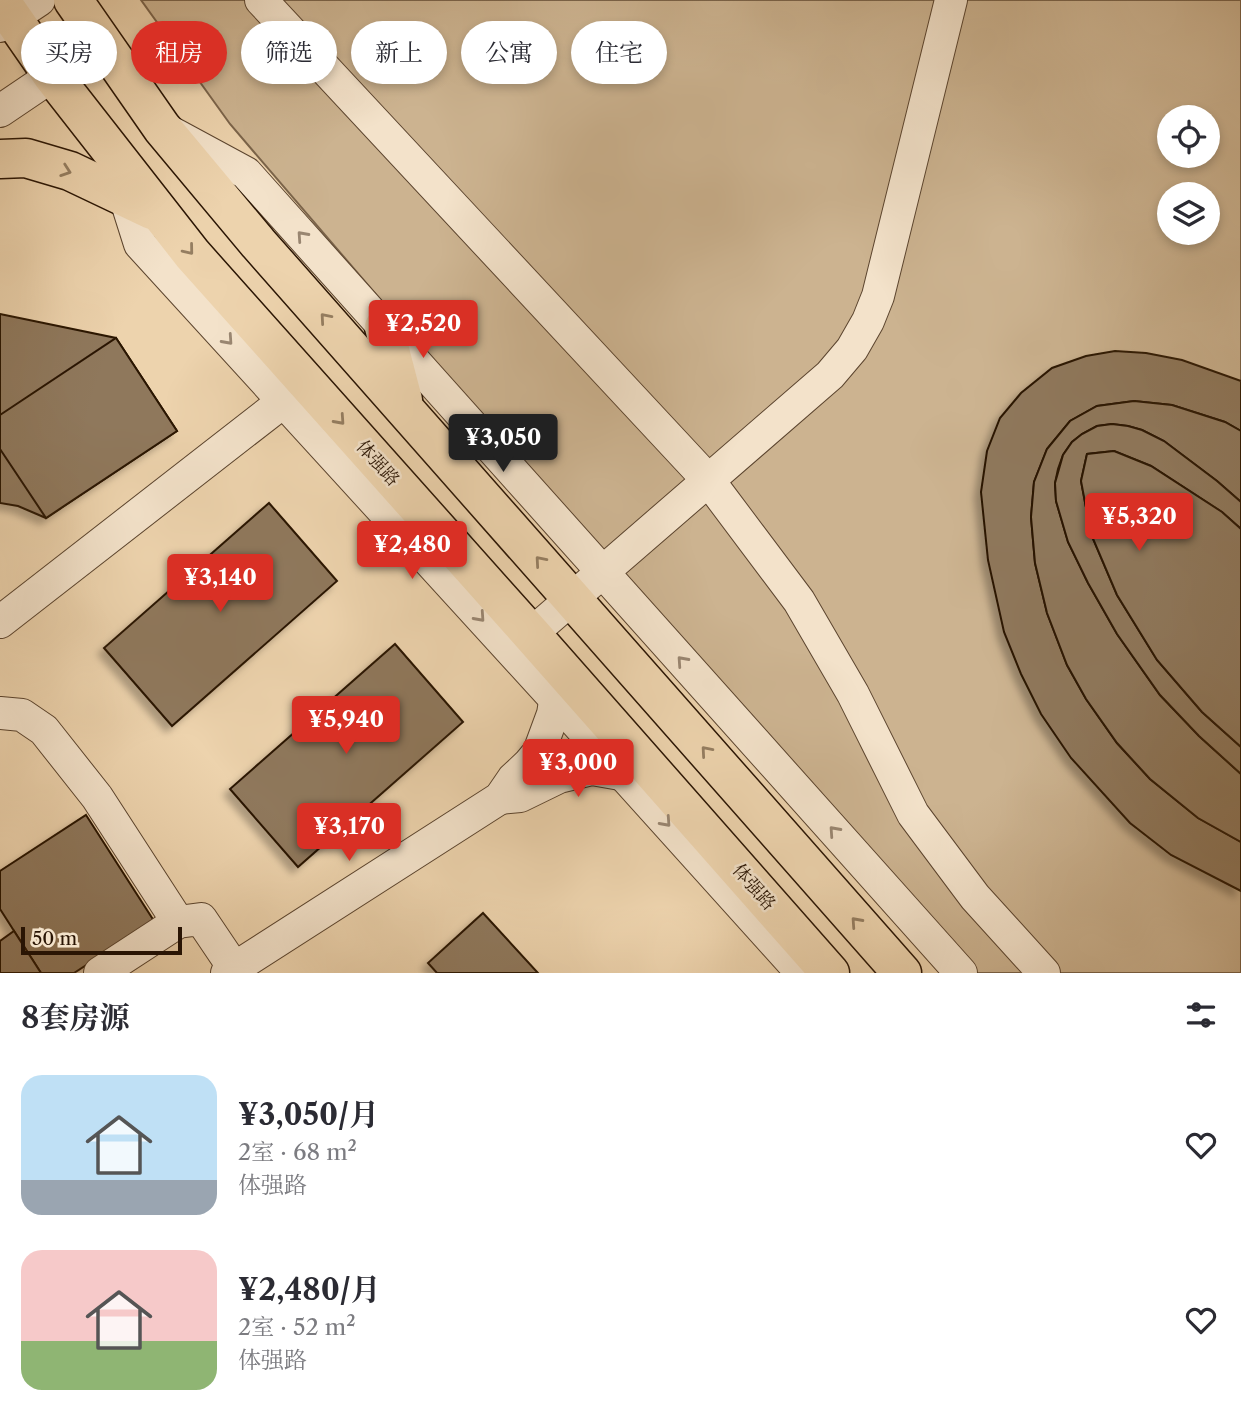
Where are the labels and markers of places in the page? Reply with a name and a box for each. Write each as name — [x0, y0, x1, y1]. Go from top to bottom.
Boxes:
pin: ¥2,520 — [366, 300, 480, 360]
pin: ¥3,050 — [446, 414, 560, 474]
pin: ¥5,320 — [1082, 494, 1196, 553]
pin: ¥2,480 — [355, 522, 469, 581]
pin: ¥3,140 — [163, 554, 277, 614]
pin: ¥5,940 — [289, 696, 403, 756]
pin: ¥3,000 — [521, 740, 635, 799]
pin: ¥3,170 — [292, 804, 406, 863]

